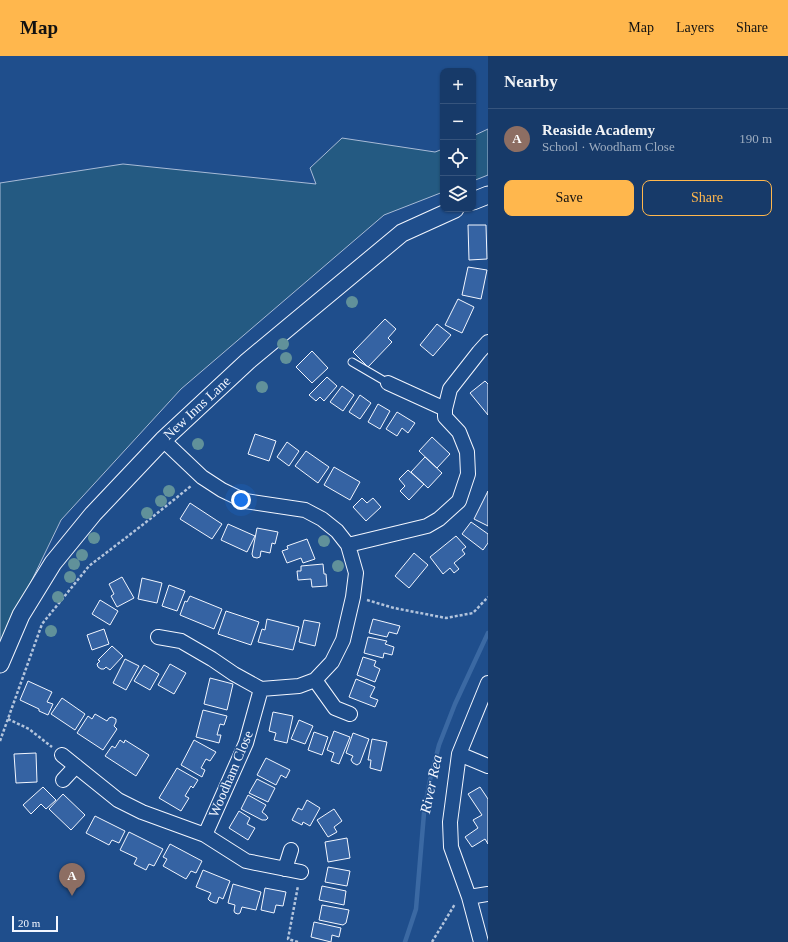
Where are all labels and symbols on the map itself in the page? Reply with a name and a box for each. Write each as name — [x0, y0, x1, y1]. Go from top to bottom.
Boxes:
street label: New Inns Lane — [161, 373, 233, 443]
your location — [231, 490, 251, 510]
street label: Woodham Close — [206, 728, 256, 820]
water label: River Rea — [417, 753, 445, 816]
pin: A — [59, 863, 85, 896]
scale bar — [12, 914, 58, 933]

